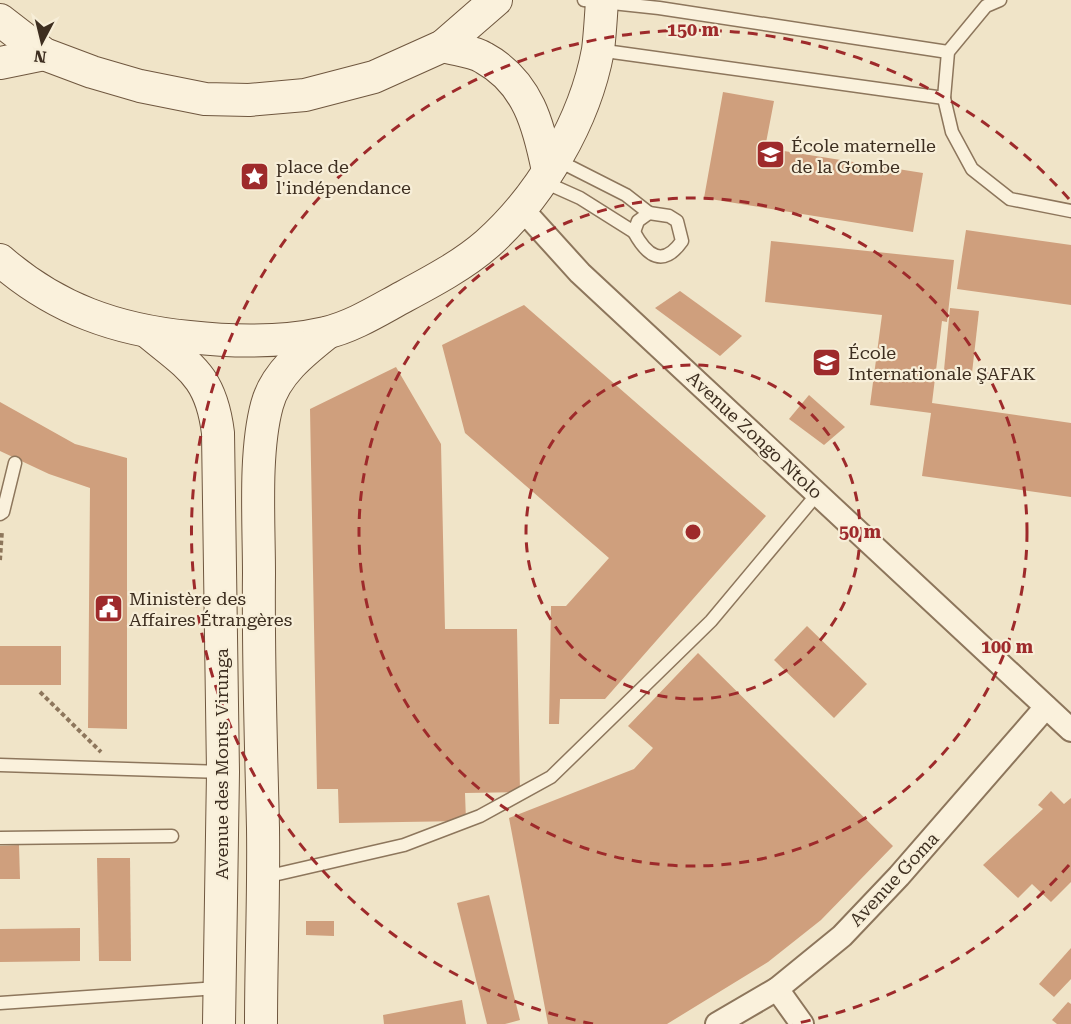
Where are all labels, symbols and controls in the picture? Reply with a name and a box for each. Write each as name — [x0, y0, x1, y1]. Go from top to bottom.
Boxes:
north arrow — [12, 12, 72, 72]
text: 150 m — [667, 19, 720, 40]
text: N — [33, 46, 48, 67]
place label: École maternelle de la Gombe — [791, 135, 936, 177]
school or university icon: École maternelle de la Gombe — [754, 139, 786, 171]
place label: place de l'indépendance — [276, 156, 411, 198]
place icon: place de l'indépendance — [239, 160, 271, 192]
place label: École Internationale ŞAFAK — [848, 342, 1036, 384]
school or university icon: École Internationale ŞAFAK — [811, 346, 843, 378]
street label: Avenue Zongo Ntolo — [683, 367, 827, 503]
text: 50 m — [839, 521, 882, 542]
centre of rings — [683, 522, 703, 542]
place label: Ministère des Affaires Étrangères — [129, 588, 292, 630]
public building icon: Ministère des Affaires Étrangères — [92, 592, 124, 624]
text: 100 m — [981, 636, 1034, 657]
street label: Avenue des Monts Virunga — [211, 648, 232, 880]
street label: Avenue Goma — [845, 828, 943, 930]

